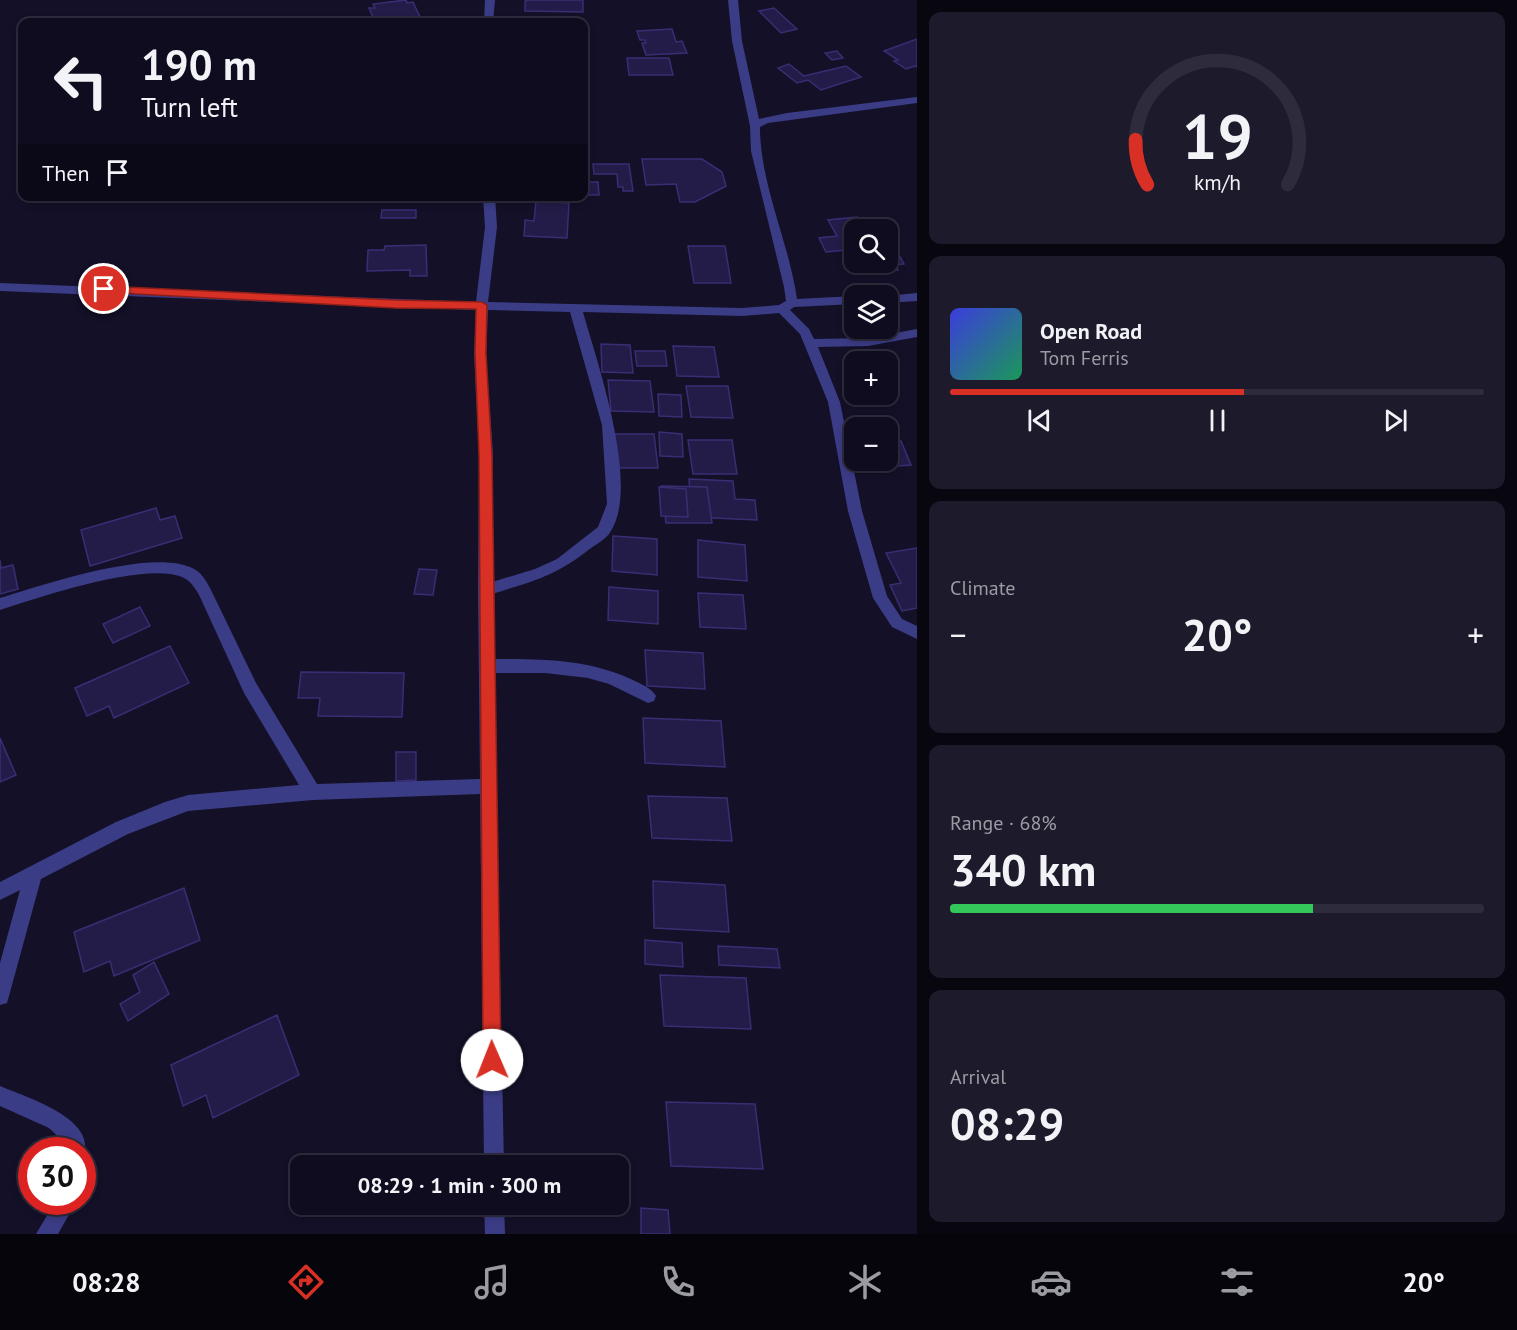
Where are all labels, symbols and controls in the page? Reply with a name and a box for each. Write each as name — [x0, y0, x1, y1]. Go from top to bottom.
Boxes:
text: 190 m — [141, 37, 257, 92]
icon: left — [42, 42, 120, 120]
text: Turn left — [141, 90, 238, 124]
text: 19 — [1182, 95, 1252, 176]
icon: arrive — [101, 156, 134, 189]
text: Then — [42, 159, 89, 187]
text: km/h — [1193, 169, 1240, 197]
map controls — [844, 219, 898, 471]
button: search — [844, 219, 898, 273]
pin — [78, 263, 129, 314]
icon: arrive — [87, 272, 120, 305]
button: layers — [844, 285, 898, 339]
text: Open Road — [1040, 317, 1142, 345]
text: Tom Ferris — [1040, 345, 1129, 371]
button: + — [844, 351, 898, 405]
icon: previous — [1023, 404, 1056, 437]
icon: pause — [1201, 404, 1234, 437]
icon: next — [1379, 404, 1412, 437]
button: − — [844, 417, 898, 471]
text: Climate — [950, 575, 1016, 601]
text: 20° — [1182, 605, 1252, 663]
text: − — [950, 613, 967, 656]
text: + — [1467, 613, 1484, 656]
text: Range · 68% — [950, 810, 1057, 836]
text: 340 km — [950, 840, 1096, 898]
position arrow — [460, 1028, 524, 1092]
text: Arrival — [950, 1064, 1006, 1090]
text: 08:29 — [950, 1094, 1064, 1152]
speed limit sign: 30 — [18, 1137, 96, 1215]
text: 08:29 · 1 min · 300 m — [358, 1171, 561, 1199]
icon: directions — [285, 1261, 327, 1303]
icon: music — [471, 1261, 513, 1303]
icon: phone — [657, 1261, 699, 1303]
icon: climate — [844, 1261, 886, 1303]
icon: car — [1030, 1261, 1072, 1303]
icon: filters — [1216, 1261, 1258, 1303]
text: 08:28 — [72, 1265, 141, 1299]
text: 20° — [1402, 1265, 1445, 1299]

